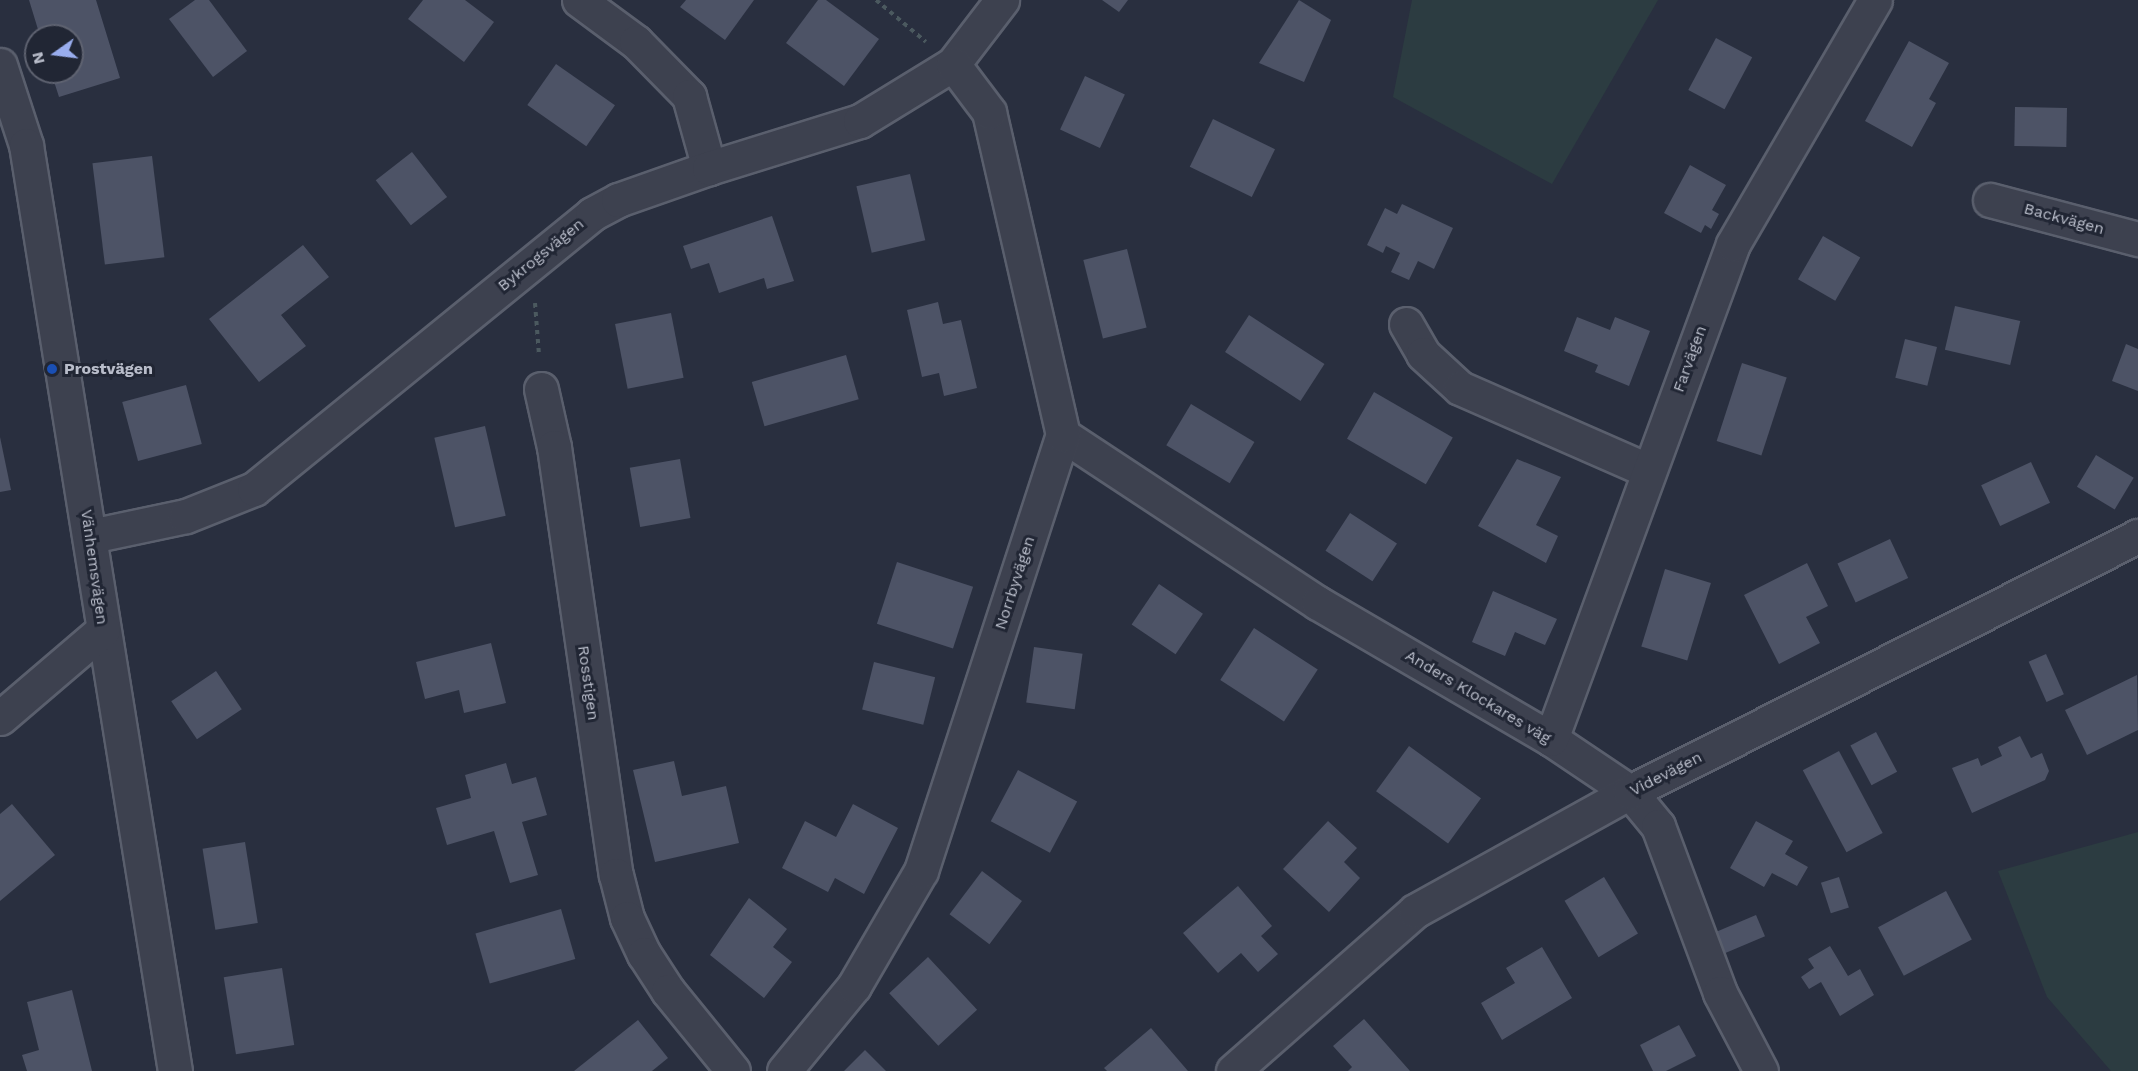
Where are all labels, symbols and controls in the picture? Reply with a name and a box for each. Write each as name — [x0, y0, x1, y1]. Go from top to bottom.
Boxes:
north arrow — [24, 24, 84, 84]
text: N — [27, 50, 49, 66]
street label: Backvägen — [2022, 199, 2106, 239]
street label: Bykrogsvägen — [494, 214, 588, 296]
street label: Farvägen — [1669, 323, 1711, 395]
place label: Prostvägen — [64, 359, 153, 379]
marker: Prostvägen — [45, 362, 59, 376]
street label: Vänhemsvägen — [76, 508, 112, 626]
street label: Norrbyvägen — [991, 534, 1039, 632]
street label: Rosstigen — [573, 644, 603, 722]
street label: Anders Klockares väg — [1402, 646, 1554, 748]
street label: Videvägen — [1627, 748, 1705, 800]

